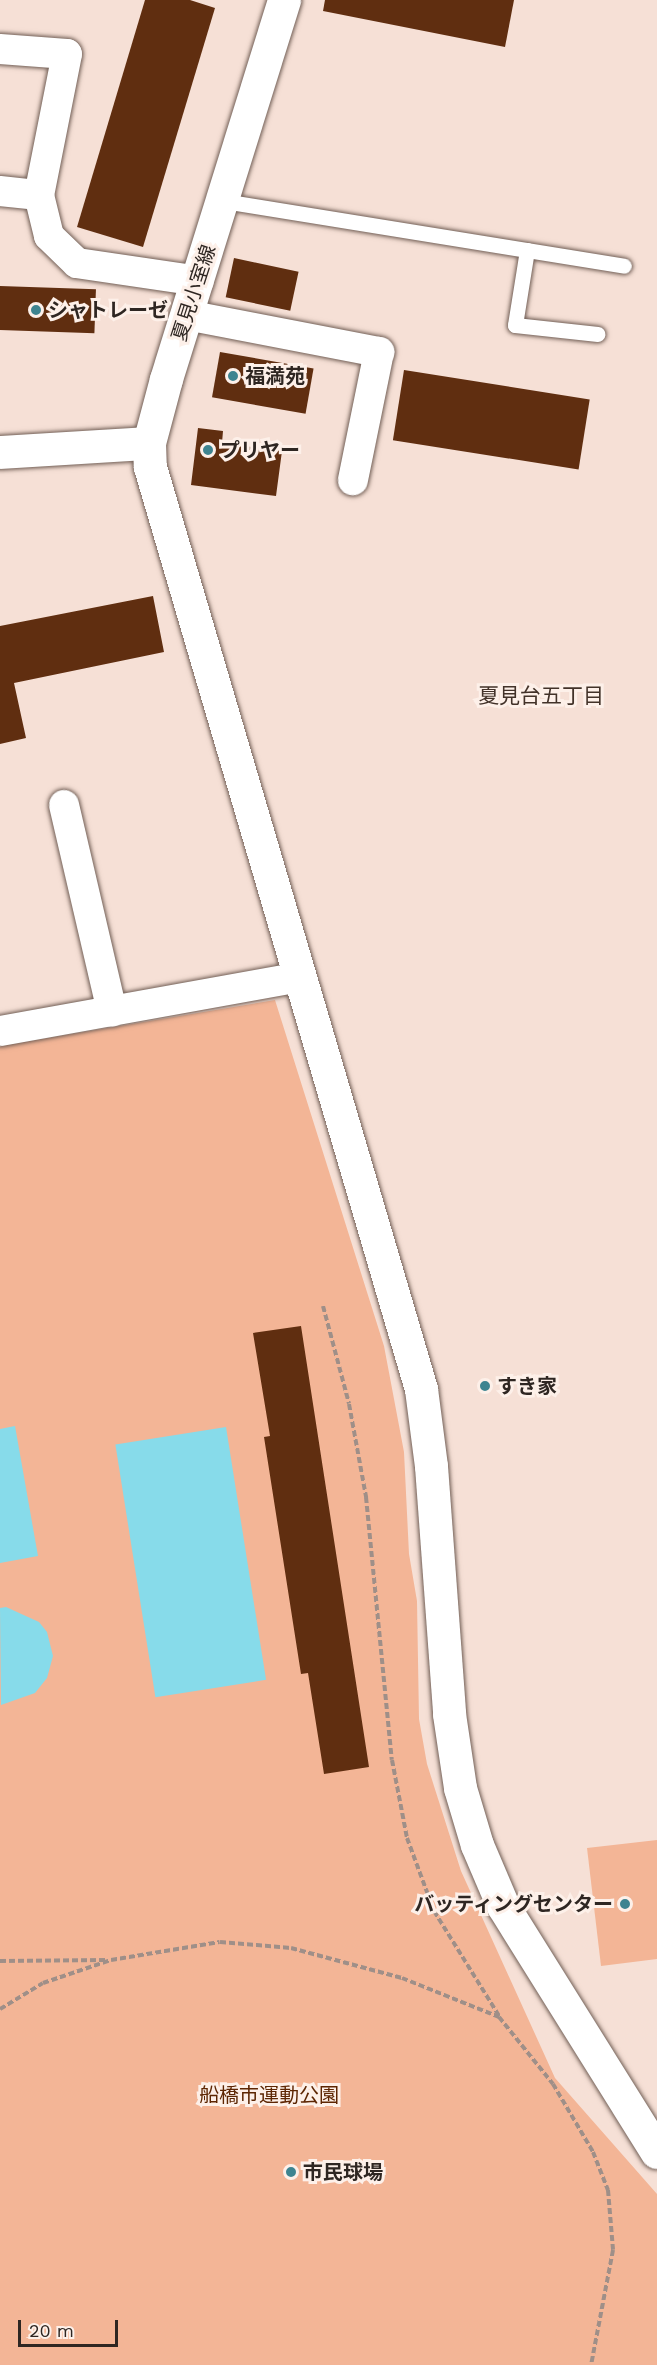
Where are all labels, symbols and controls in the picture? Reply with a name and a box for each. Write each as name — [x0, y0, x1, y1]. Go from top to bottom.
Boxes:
street label: 夏見小室線 — [167, 242, 221, 344]
place label: シャトレーゼ — [48, 298, 168, 322]
marker: シャトレーゼ — [29, 303, 43, 317]
place label: 福満苑 — [245, 364, 305, 388]
marker: 福満苑 — [226, 369, 240, 383]
place label: プリヤー — [220, 438, 300, 462]
marker: プリヤー — [201, 443, 215, 457]
district label: 夏見台五丁目 — [478, 683, 604, 709]
place label: すき家 — [497, 1374, 557, 1398]
marker: すき家 — [478, 1379, 492, 1393]
place label: バッティングセンター — [413, 1892, 613, 1916]
marker: バッティングセンター — [618, 1897, 632, 1911]
park label: 船橋市運動公園 — [199, 2083, 339, 2107]
place label: 市民球場 — [303, 2160, 383, 2184]
marker: 市民球場 — [284, 2165, 298, 2179]
scale bar — [21, 2308, 122, 2346]
text: 20 m — [29, 2320, 74, 2341]

